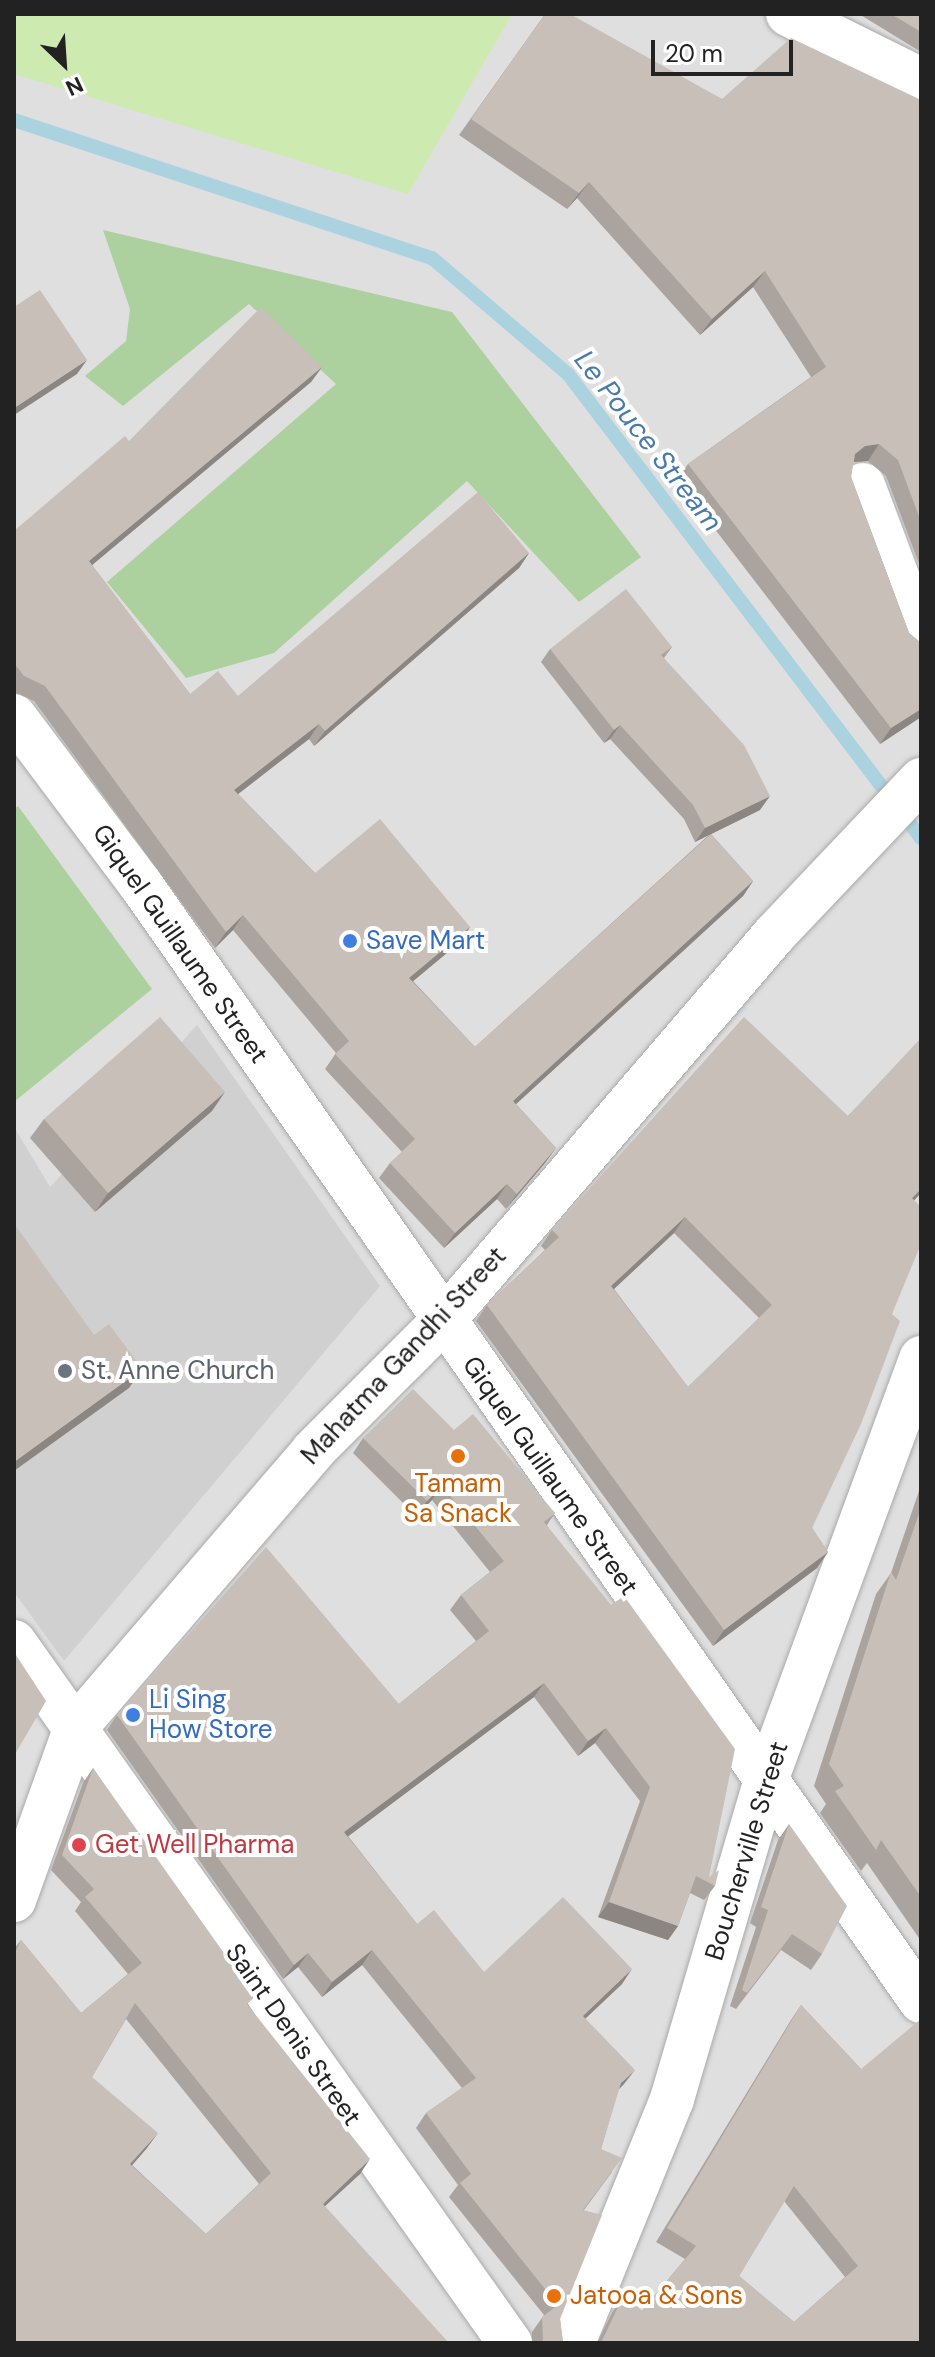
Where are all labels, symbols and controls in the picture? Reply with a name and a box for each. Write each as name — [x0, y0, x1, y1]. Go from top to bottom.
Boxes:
north arrow — [24, 24, 104, 104]
scale bar — [655, 24, 797, 74]
text: 20 m — [665, 38, 723, 69]
text: N — [61, 70, 88, 103]
water label: Le Pouce Stream — [567, 344, 729, 538]
street label: Giquel Guillaume Street — [86, 818, 274, 1070]
place label: Save Mart — [366, 925, 485, 957]
marker: Save Mart — [341, 932, 359, 950]
street label: Mahatma Gandhi Street — [295, 1241, 513, 1471]
street label: Giquel Guillaume Street — [456, 1350, 644, 1602]
place label: St. Anne Church — [81, 1355, 275, 1387]
marker: St. Anne Church — [56, 1362, 74, 1380]
marker: Tamam Sa Snack — [449, 1447, 467, 1465]
place label: Tamam Sa Snack — [404, 1468, 512, 1530]
place label: Li Sing How Store — [149, 1684, 273, 1746]
marker: Li Sing How Store — [124, 1706, 142, 1724]
street label: Boucherville Street — [699, 1738, 795, 1964]
place label: Get Well Pharma — [95, 1829, 294, 1861]
marker: Get Well Pharma — [70, 1836, 88, 1854]
street label: Saint Denis Street — [219, 1938, 367, 2132]
place label: Jatooa & Sons — [570, 2280, 743, 2312]
marker: Jatooa & Sons — [545, 2287, 563, 2305]

